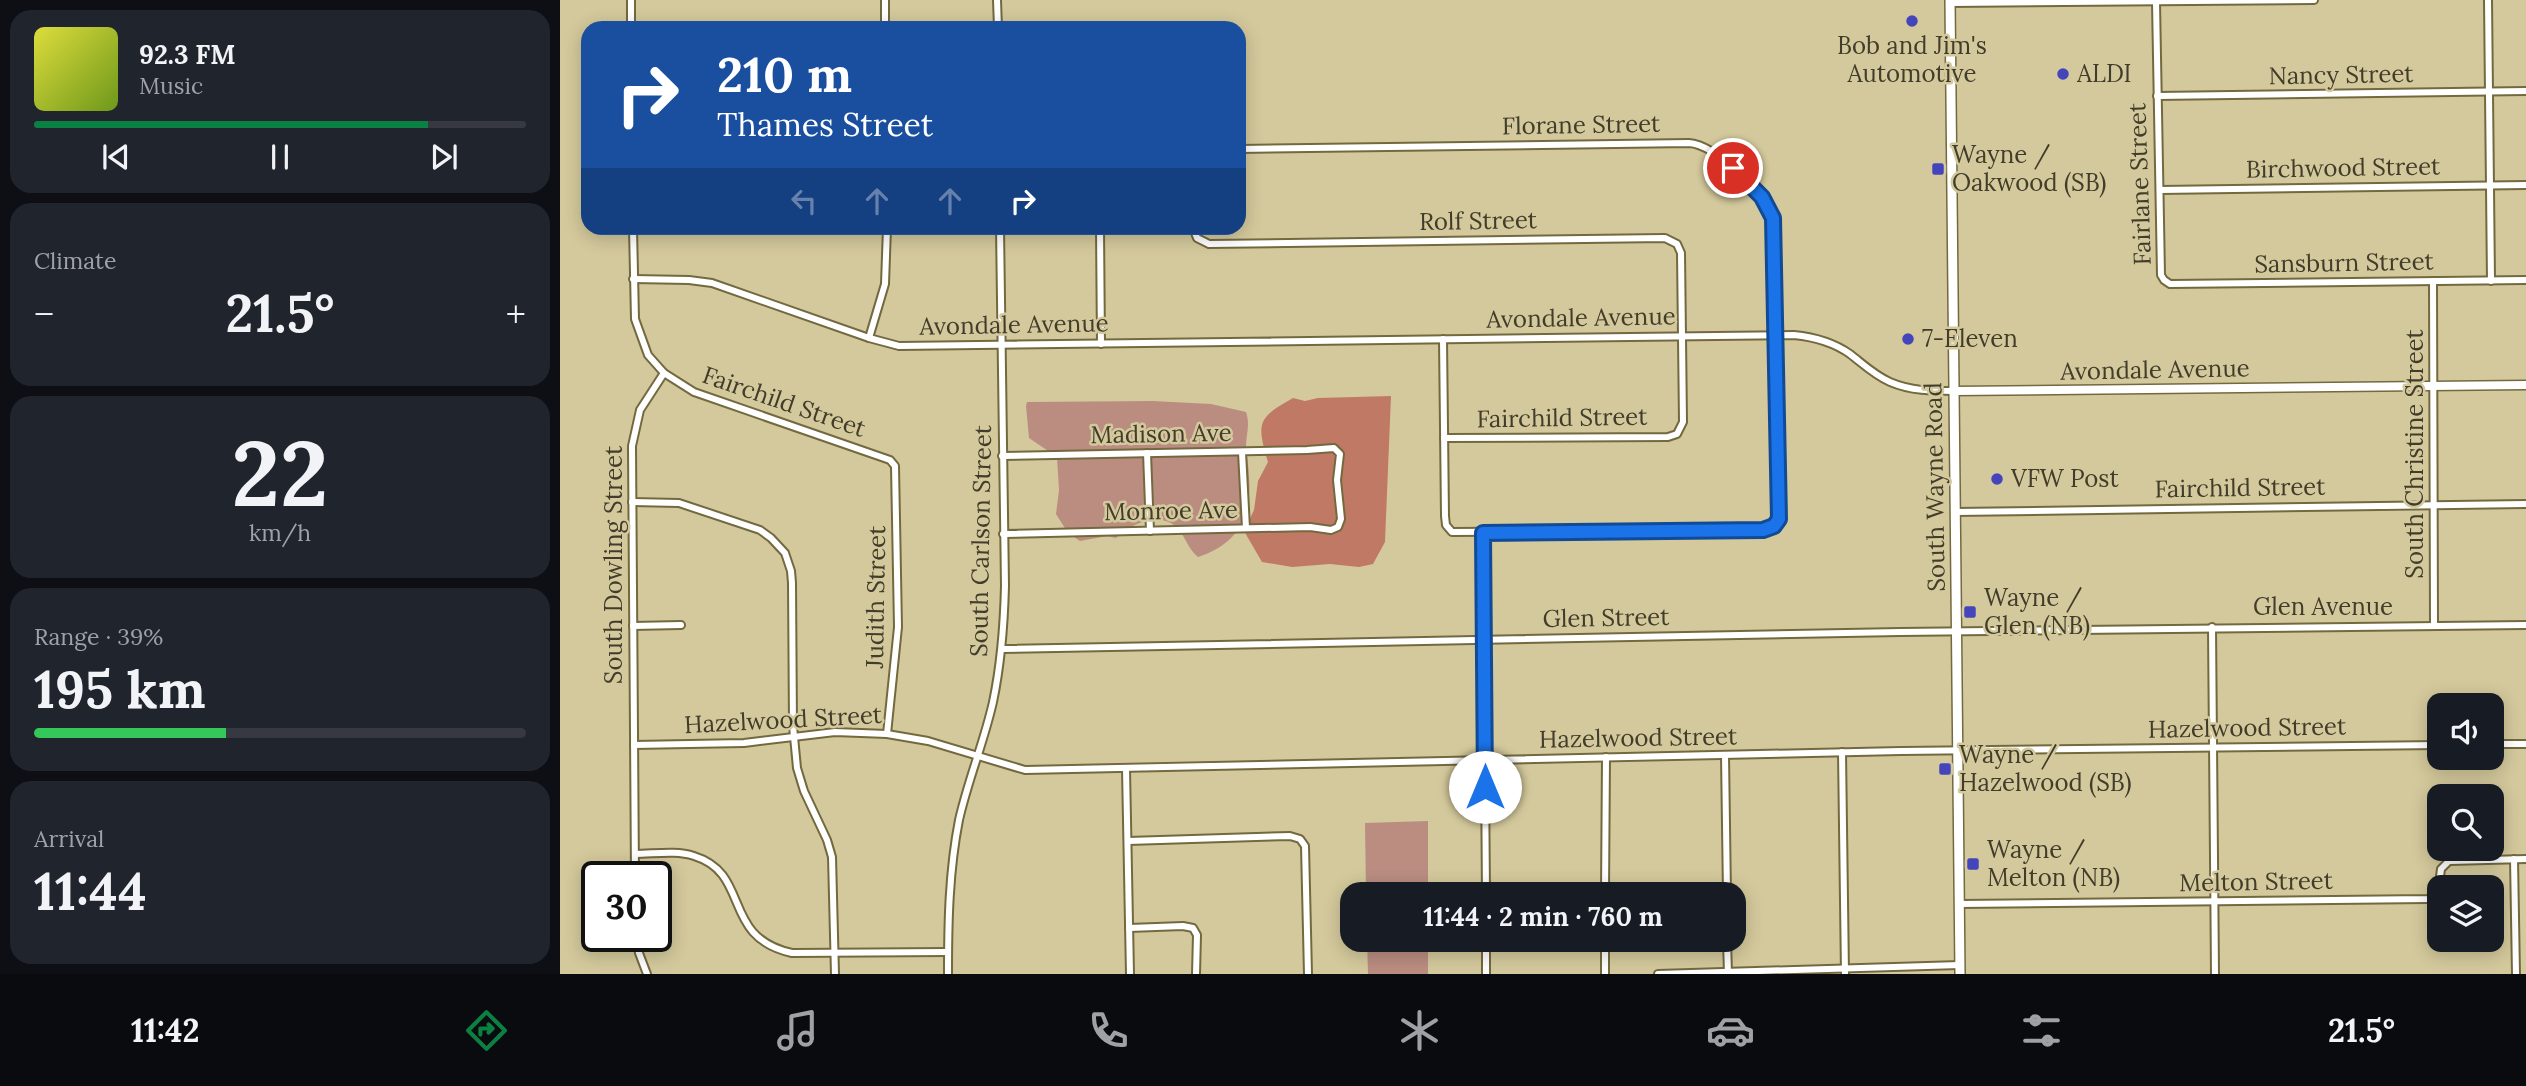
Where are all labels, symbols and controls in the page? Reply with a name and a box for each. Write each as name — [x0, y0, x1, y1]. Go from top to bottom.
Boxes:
marker: Bob and Jim's Automotive — [1904, 13, 1920, 29]
place label: Bob and Jim's Automotive — [1837, 30, 1987, 89]
text: 92.3 FM — [139, 38, 235, 71]
text: 210 m — [717, 43, 852, 105]
icon: right — [602, 49, 693, 140]
place label: ALDI — [2076, 58, 2132, 89]
street label: Nancy Street — [2268, 58, 2414, 91]
marker: ALDI — [2055, 66, 2071, 82]
text: Music — [139, 71, 203, 100]
street label: Fairlane Street — [2121, 102, 2158, 266]
text: Thames Street — [717, 104, 933, 145]
street label: Florane Street — [1502, 108, 1661, 141]
icon: previous — [97, 138, 135, 176]
icon: pause — [261, 138, 299, 176]
icon: next — [425, 138, 463, 176]
pin — [1703, 138, 1763, 198]
place label: Wayne / Oakwood (SB) — [1952, 139, 2106, 198]
icon: arrive — [1714, 149, 1752, 187]
street label: Birchwood Street — [2246, 150, 2441, 185]
marker: Wayne / Oakwood (SB) — [1930, 161, 1946, 177]
icon: left — [785, 182, 823, 220]
icon: ahead — [858, 182, 896, 220]
icon: ahead — [931, 182, 969, 220]
icon: right — [1004, 182, 1042, 220]
street label: Rolf Street — [1419, 204, 1538, 237]
street label: Sansburn Street — [2254, 245, 2435, 280]
text: Climate — [34, 246, 116, 275]
text: 21.5° — [226, 280, 334, 346]
text: − — [34, 290, 54, 338]
text: + — [506, 290, 526, 338]
street label: Avondale Avenue — [1485, 300, 1676, 335]
street label: Avondale Avenue — [918, 307, 1109, 342]
place label: 7-Eleven — [1922, 323, 2018, 354]
street label: South Christine Street — [2399, 329, 2430, 579]
marker: 7-Eleven — [1900, 331, 1916, 347]
street label: Avondale Avenue — [2059, 352, 2250, 387]
street label: Fairchild Street — [698, 359, 871, 444]
street label: South Wayne Road — [1917, 382, 1952, 592]
street label: Fairchild Street — [1476, 401, 1648, 434]
text: 22 — [231, 414, 329, 531]
street label: Madison Ave — [1090, 417, 1232, 450]
street label: South Carlson Street — [963, 424, 998, 657]
street label: South Dowling Street — [598, 445, 629, 684]
place label: VFW Post — [2010, 463, 2119, 494]
marker: VFW Post — [1989, 471, 2005, 487]
street label: Fairchild Street — [2154, 471, 2326, 504]
street label: Monroe Ave — [1104, 494, 1238, 527]
text: km/h — [249, 518, 311, 547]
street label: Judith Street — [859, 525, 892, 670]
place label: Wayne / Glen (NB) — [1984, 582, 2090, 641]
street label: Glen Avenue — [2253, 591, 2393, 622]
street label: Glen Street — [1542, 601, 1670, 634]
marker: Wayne / Glen (NB) — [1962, 604, 1978, 620]
text: Range · 39% — [34, 622, 163, 651]
text: 195 km — [34, 656, 206, 722]
map controls — [2427, 693, 2504, 952]
button: sound — [2427, 693, 2504, 770]
street label: Hazelwood Street — [683, 699, 883, 740]
street label: Hazelwood Street — [2148, 710, 2347, 745]
street label: Hazelwood Street — [1539, 720, 1738, 755]
place label: Wayne / Hazelwood (SB) — [1959, 739, 2132, 798]
position arrow — [1448, 750, 1522, 824]
marker: Wayne / Hazelwood (SB) — [1937, 761, 1953, 777]
button: search — [2427, 784, 2504, 861]
text: Arrival — [34, 824, 104, 853]
place label: Wayne / Melton (NB) — [1987, 834, 2120, 893]
marker: Wayne / Melton (NB) — [1965, 856, 1981, 872]
text: 11:44 — [34, 858, 147, 924]
speed limit sign: 30 — [581, 861, 672, 952]
street label: Melton Street — [2179, 865, 2334, 898]
button: layers — [2427, 875, 2504, 952]
text: 11:44 · 2 min · 760 m — [1423, 900, 1663, 933]
icon: directions — [462, 1006, 511, 1055]
icon: music — [773, 1006, 822, 1055]
icon: phone — [1084, 1006, 1133, 1055]
icon: climate — [1395, 1006, 1444, 1055]
icon: car — [1706, 1006, 1755, 1055]
icon: filters — [2017, 1006, 2066, 1055]
text: 11:42 — [131, 1010, 200, 1051]
text: 21.5° — [2328, 1010, 2395, 1051]

